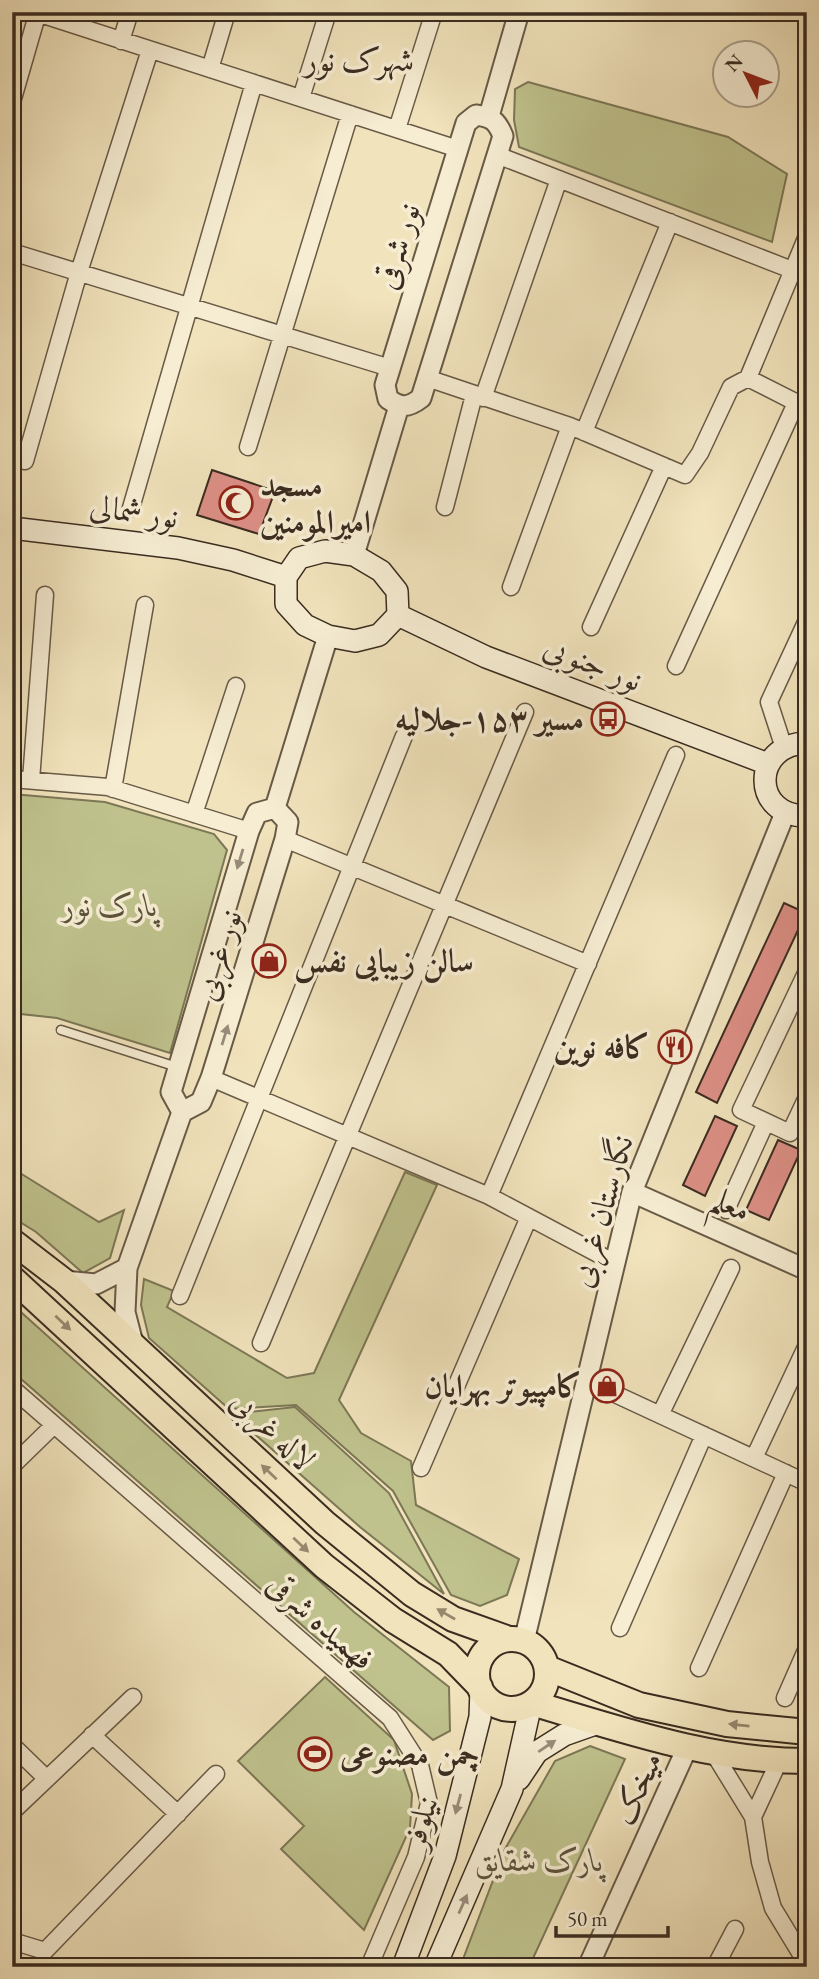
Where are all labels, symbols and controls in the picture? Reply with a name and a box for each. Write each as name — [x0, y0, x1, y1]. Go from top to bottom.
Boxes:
district label: شهرک نور — [301, 38, 414, 81]
north arrow — [710, 38, 780, 108]
text: N — [719, 48, 749, 77]
street label: نور شرقی — [364, 198, 430, 294]
place label: مسجد امیرالمومنین — [260, 464, 371, 543]
street label: نور شمالی — [87, 484, 181, 538]
mosque icon: مسجد امیرالمومنین — [217, 484, 255, 522]
street label: نور جنوبی — [537, 625, 648, 703]
place label: مسیر ۱۵۳-جلالیه — [395, 698, 584, 740]
bus stop icon: مسیر ۱۵۳-جلالیه — [589, 700, 627, 738]
one-way arrow — [235, 849, 245, 870]
park label: پارک نور — [60, 884, 161, 928]
street label: نور غربی — [184, 904, 254, 1006]
place label: سالن زیبایی نفس — [294, 940, 474, 984]
shop icon: سالن زیبایی نفس — [250, 942, 288, 980]
one-way arrow — [220, 1025, 230, 1046]
place label: کافه نوین — [553, 1026, 650, 1068]
restaurant icon: کافه نوین — [656, 1028, 694, 1066]
street label: نگارستان غربی — [559, 1130, 645, 1293]
street label: معلم — [700, 1177, 758, 1241]
one-way arrow — [54, 1315, 71, 1331]
place label: کامپیوتر بهرایان — [424, 1365, 582, 1408]
shop icon: کامپیوتر بهرایان — [588, 1367, 626, 1405]
street label: لاله غربی — [220, 1380, 324, 1481]
one-way arrow — [261, 1464, 278, 1480]
one-way arrow — [293, 1537, 310, 1553]
street label: فهمیده شرقی — [258, 1563, 384, 1679]
one-way arrow — [436, 1608, 456, 1620]
one-way arrow — [728, 1720, 750, 1731]
place label: چمن مصنوعی — [339, 1733, 479, 1776]
sports icon: چمن مصنوعی — [296, 1735, 334, 1773]
one-way arrow — [538, 1739, 556, 1753]
street label: میخک — [602, 1745, 672, 1831]
street label: نیلوفر — [392, 1791, 447, 1856]
one-way arrow — [452, 1793, 463, 1815]
park label: پارک شقایق — [474, 1839, 607, 1883]
one-way arrow — [458, 1894, 469, 1915]
scale bar — [556, 1895, 668, 1939]
text: 50 m — [567, 1905, 608, 1932]

